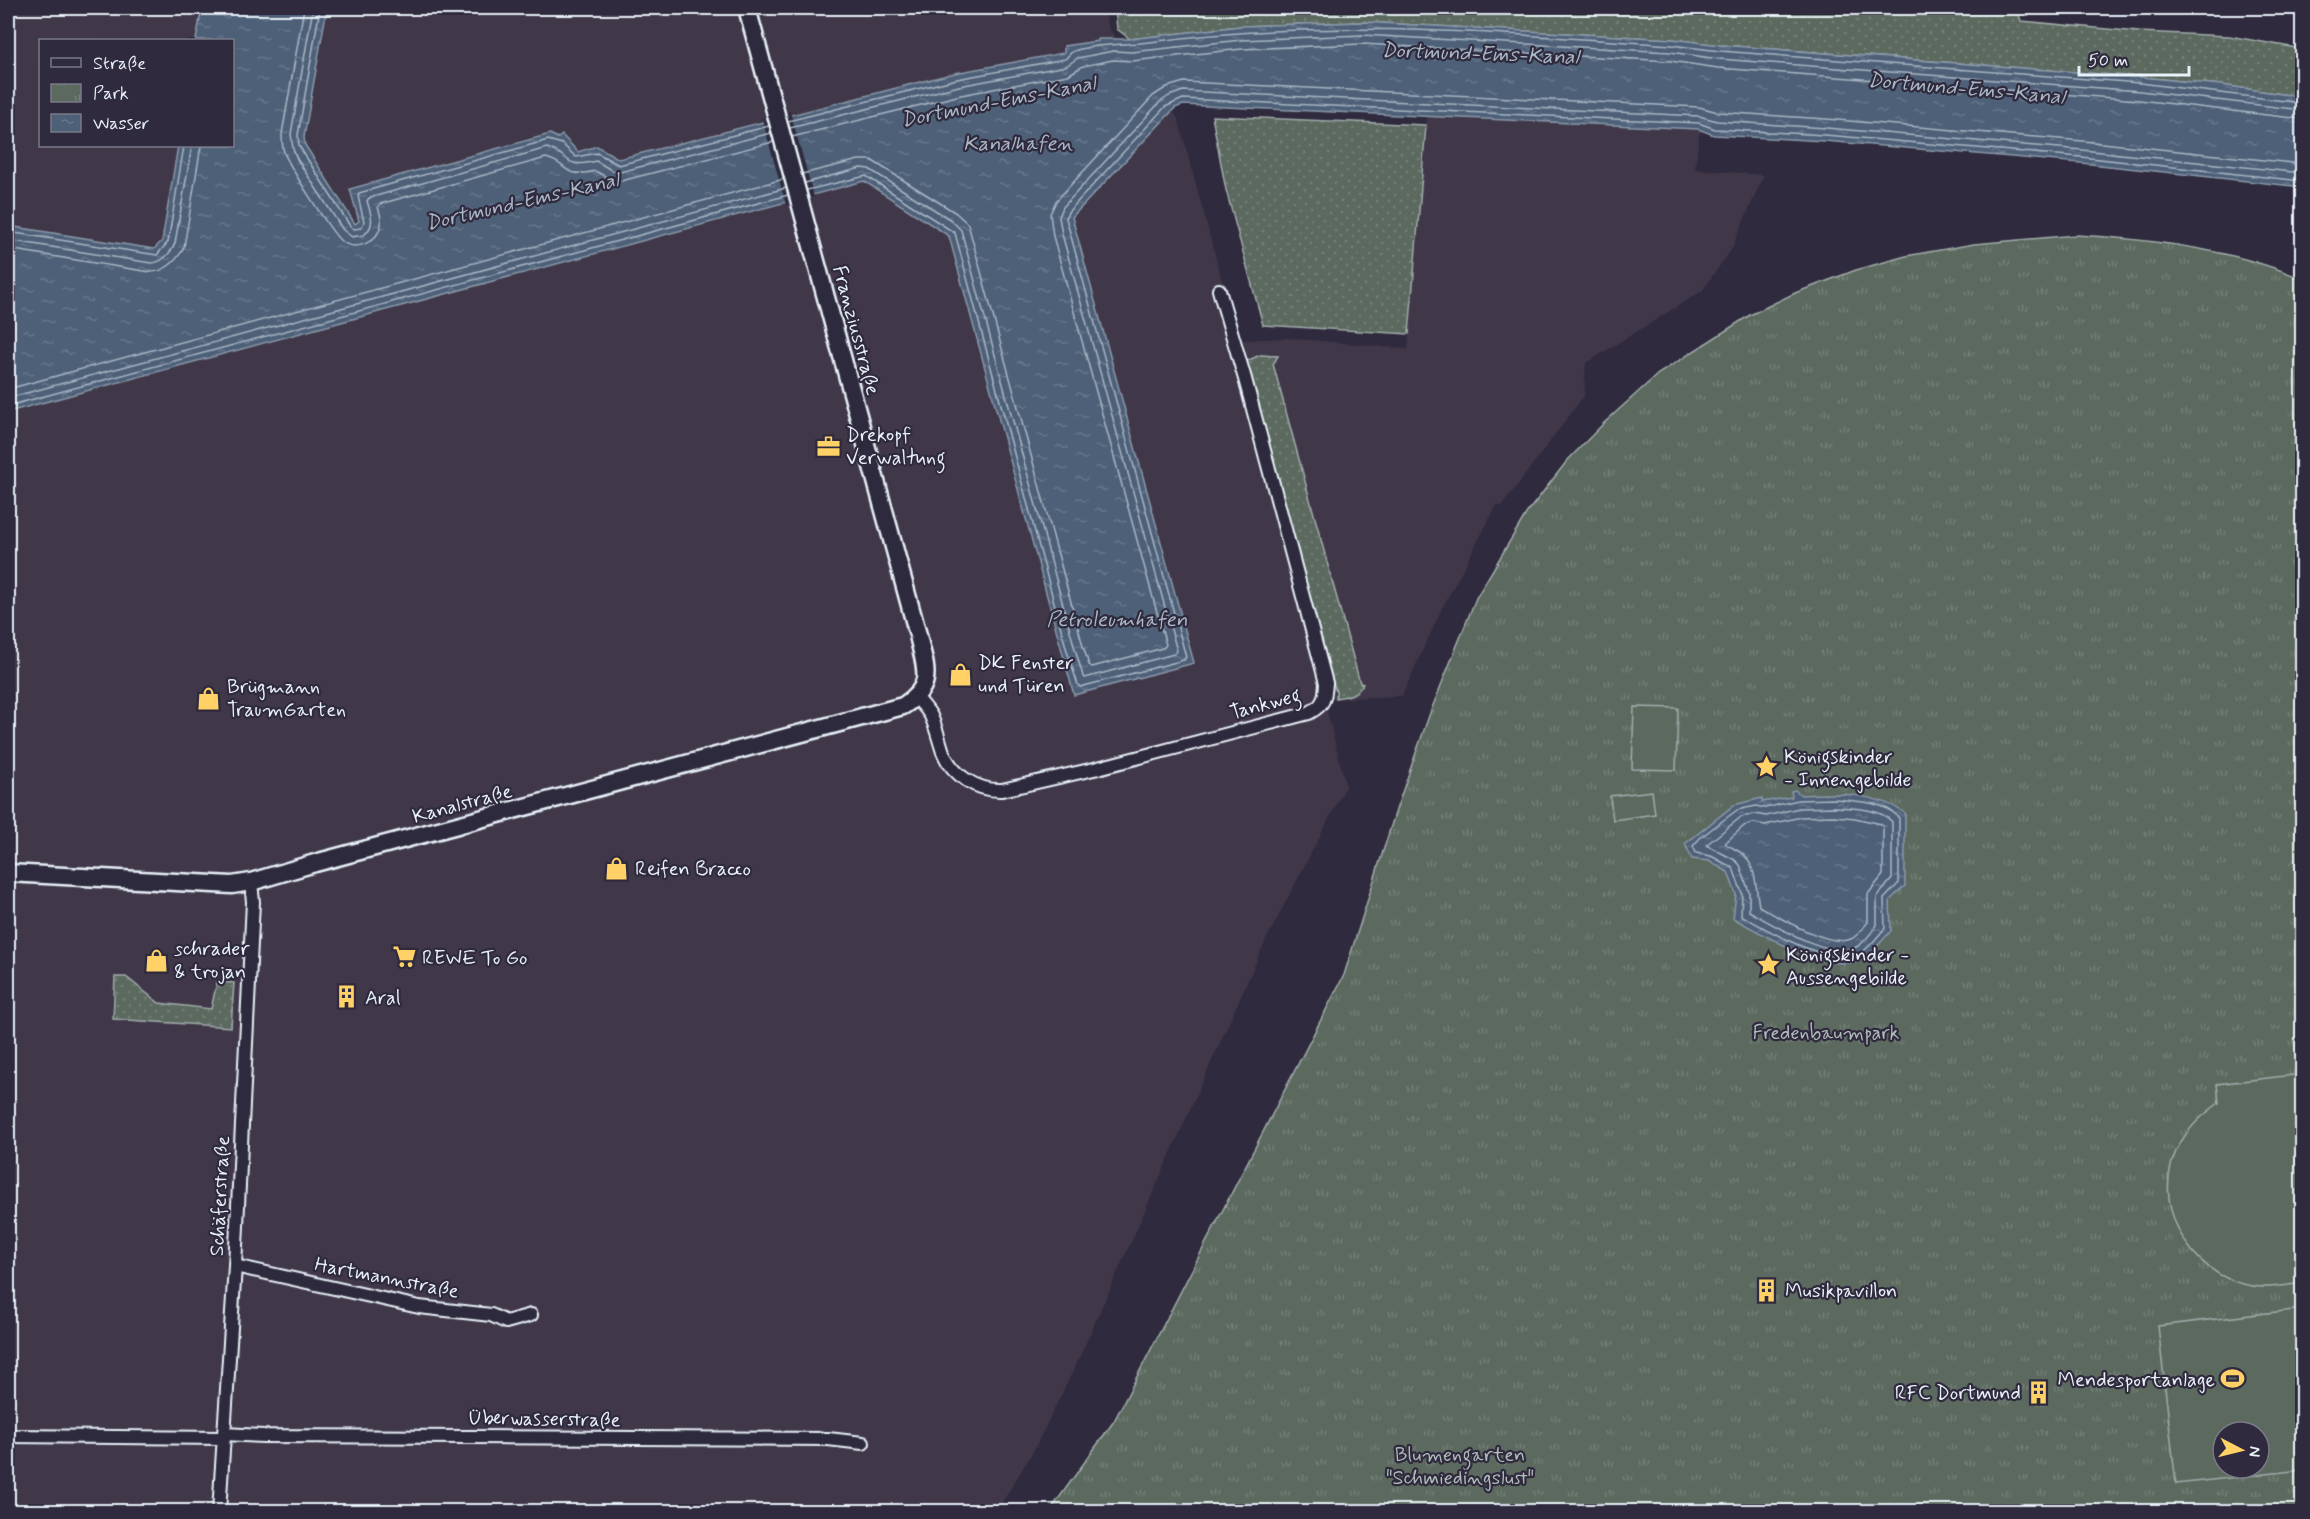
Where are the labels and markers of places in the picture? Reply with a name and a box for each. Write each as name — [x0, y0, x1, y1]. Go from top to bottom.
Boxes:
place label: Drekopf Verwaltung — [846, 422, 946, 474]
office icon: Drekopf Verwaltung — [815, 433, 841, 459]
place label: DK Fenster und Türen — [978, 650, 1074, 700]
shop icon: DK Fenster und Türen — [947, 661, 973, 687]
place label: Brügmann TraumGarten — [227, 674, 346, 724]
shop icon: Brügmann TraumGarten — [196, 685, 222, 711]
place label: Königskinder - Innengebilde — [1784, 744, 1912, 794]
place icon: Königskinder - Innengebilde — [1753, 754, 1779, 780]
shop icon: Reifen Bracco — [604, 855, 630, 881]
place label: Reifen Bracco — [635, 856, 751, 883]
place label: schrader & trojan — [174, 936, 250, 986]
place label: Königskinder - Aussengebilde — [1786, 942, 1909, 992]
supermarket icon: REWE To Go — [391, 944, 417, 970]
place label: REWE To Go — [422, 945, 528, 972]
shop icon: schrader & trojan — [143, 947, 169, 973]
place icon: Königskinder - Aussengebilde — [1755, 952, 1781, 978]
building icon: Aral — [334, 984, 360, 1010]
place label: Aral — [365, 985, 401, 1012]
building icon: Musikpavillon — [1754, 1277, 1780, 1303]
place label: Musikpavillon — [1785, 1278, 1897, 1305]
sports icon: Mendesportanlage — [2220, 1366, 2246, 1392]
place label: Mendesportanlage — [2058, 1367, 2215, 1394]
building icon: RFC Dortmund — [2026, 1379, 2052, 1405]
place label: RFC Dortmund — [1895, 1380, 2021, 1407]

